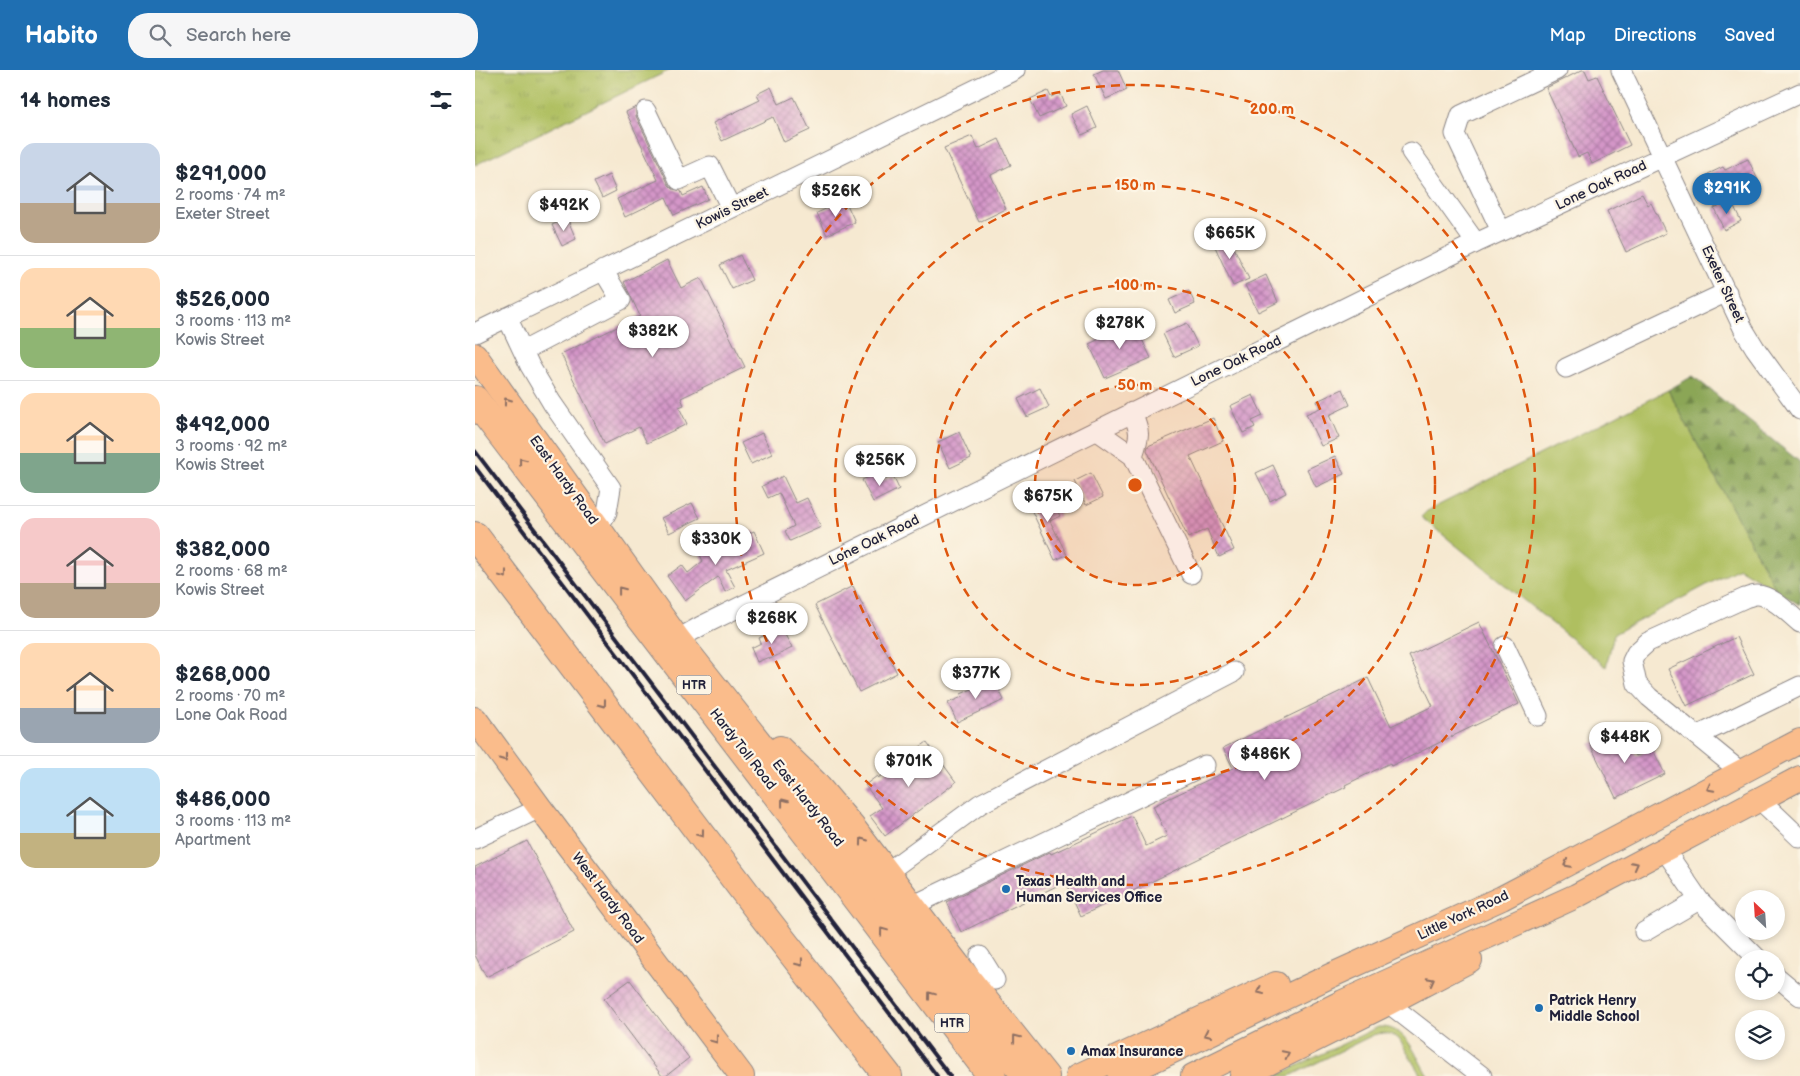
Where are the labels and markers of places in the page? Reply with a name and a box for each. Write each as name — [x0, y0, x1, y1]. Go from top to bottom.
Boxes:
pin: $291K — [1692, 172, 1762, 215]
pin: $526K — [801, 176, 871, 218]
pin: $492K — [529, 190, 599, 232]
pin: $665K — [1195, 218, 1265, 260]
pin: $278K — [1085, 308, 1155, 350]
pin: $382K — [618, 316, 688, 358]
pin: $256K — [845, 444, 915, 487]
centre of rings — [1126, 476, 1144, 494]
pin: $675K — [1013, 480, 1083, 523]
pin: $330K — [681, 524, 751, 566]
pin: $268K — [737, 602, 807, 645]
pin: $377K — [941, 658, 1011, 700]
pin: $448K — [1590, 722, 1660, 764]
pin: $486K — [1230, 738, 1300, 781]
pin: $701K — [874, 746, 944, 788]
place label: Texas Health and Human Services Office — [1016, 873, 1162, 906]
marker: Texas Health and Human Services Office — [1000, 883, 1012, 895]
place label: Patrick Henry Middle School — [1549, 992, 1639, 1025]
marker: Patrick Henry Middle School — [1533, 1002, 1545, 1014]
place label: Amax Insurance — [1080, 1043, 1183, 1060]
marker: Amax Insurance — [1065, 1045, 1077, 1057]

